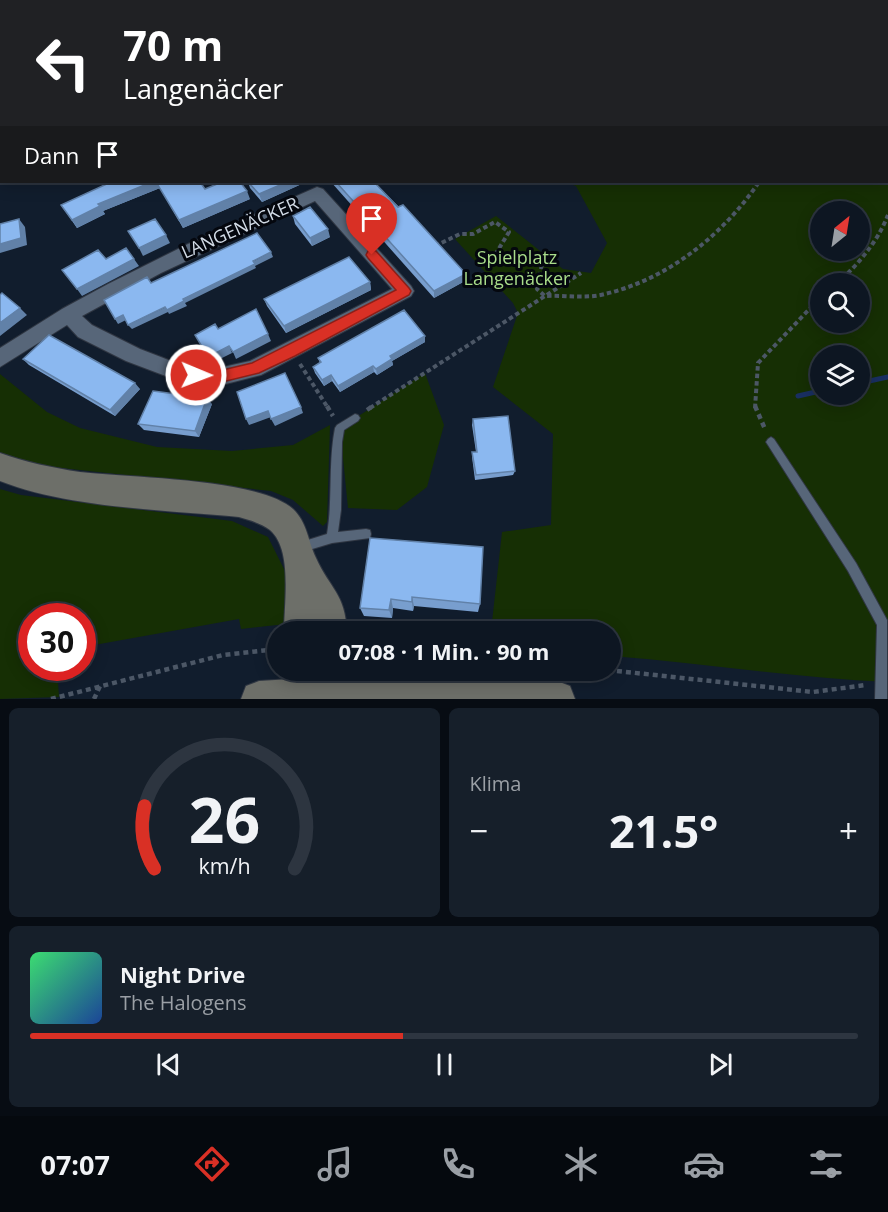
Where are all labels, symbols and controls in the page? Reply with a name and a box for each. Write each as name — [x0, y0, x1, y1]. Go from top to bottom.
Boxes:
text: 70 m — [123, 16, 223, 73]
icon: left — [24, 24, 102, 102]
text: Langenäcker — [123, 70, 283, 107]
icon: arrive — [91, 138, 124, 171]
text: Dann — [24, 140, 79, 170]
street label: LANGENÄCKER — [177, 191, 302, 264]
pin — [346, 193, 397, 255]
north arrow — [810, 201, 870, 261]
map controls — [810, 201, 870, 405]
icon: arrive — [355, 202, 388, 235]
park label: Spielplatz Langenäcker — [464, 245, 571, 290]
button: search — [810, 273, 870, 333]
position arrow — [164, 343, 228, 407]
button: layers — [810, 345, 870, 405]
speed limit sign: 30 — [18, 603, 96, 681]
text: 07:08 · 1 Min. · 90 m — [339, 636, 549, 666]
text: Klima — [470, 770, 521, 797]
text: 26 — [189, 776, 260, 861]
text: 21.5° — [609, 800, 718, 861]
text: − — [470, 808, 488, 853]
text: + — [839, 808, 858, 853]
text: km/h — [198, 852, 250, 881]
text: Night Drive — [120, 959, 245, 989]
text: The Halogens — [120, 989, 247, 1016]
icon: previous — [152, 1048, 185, 1081]
icon: pause — [428, 1048, 461, 1081]
icon: next — [704, 1048, 737, 1081]
icon: directions — [191, 1143, 233, 1185]
icon: music — [314, 1143, 356, 1185]
icon: phone — [437, 1143, 479, 1185]
icon: climate — [560, 1143, 602, 1185]
icon: car — [683, 1143, 725, 1185]
icon: filters — [805, 1143, 847, 1185]
text: 07:07 — [40, 1146, 110, 1183]

